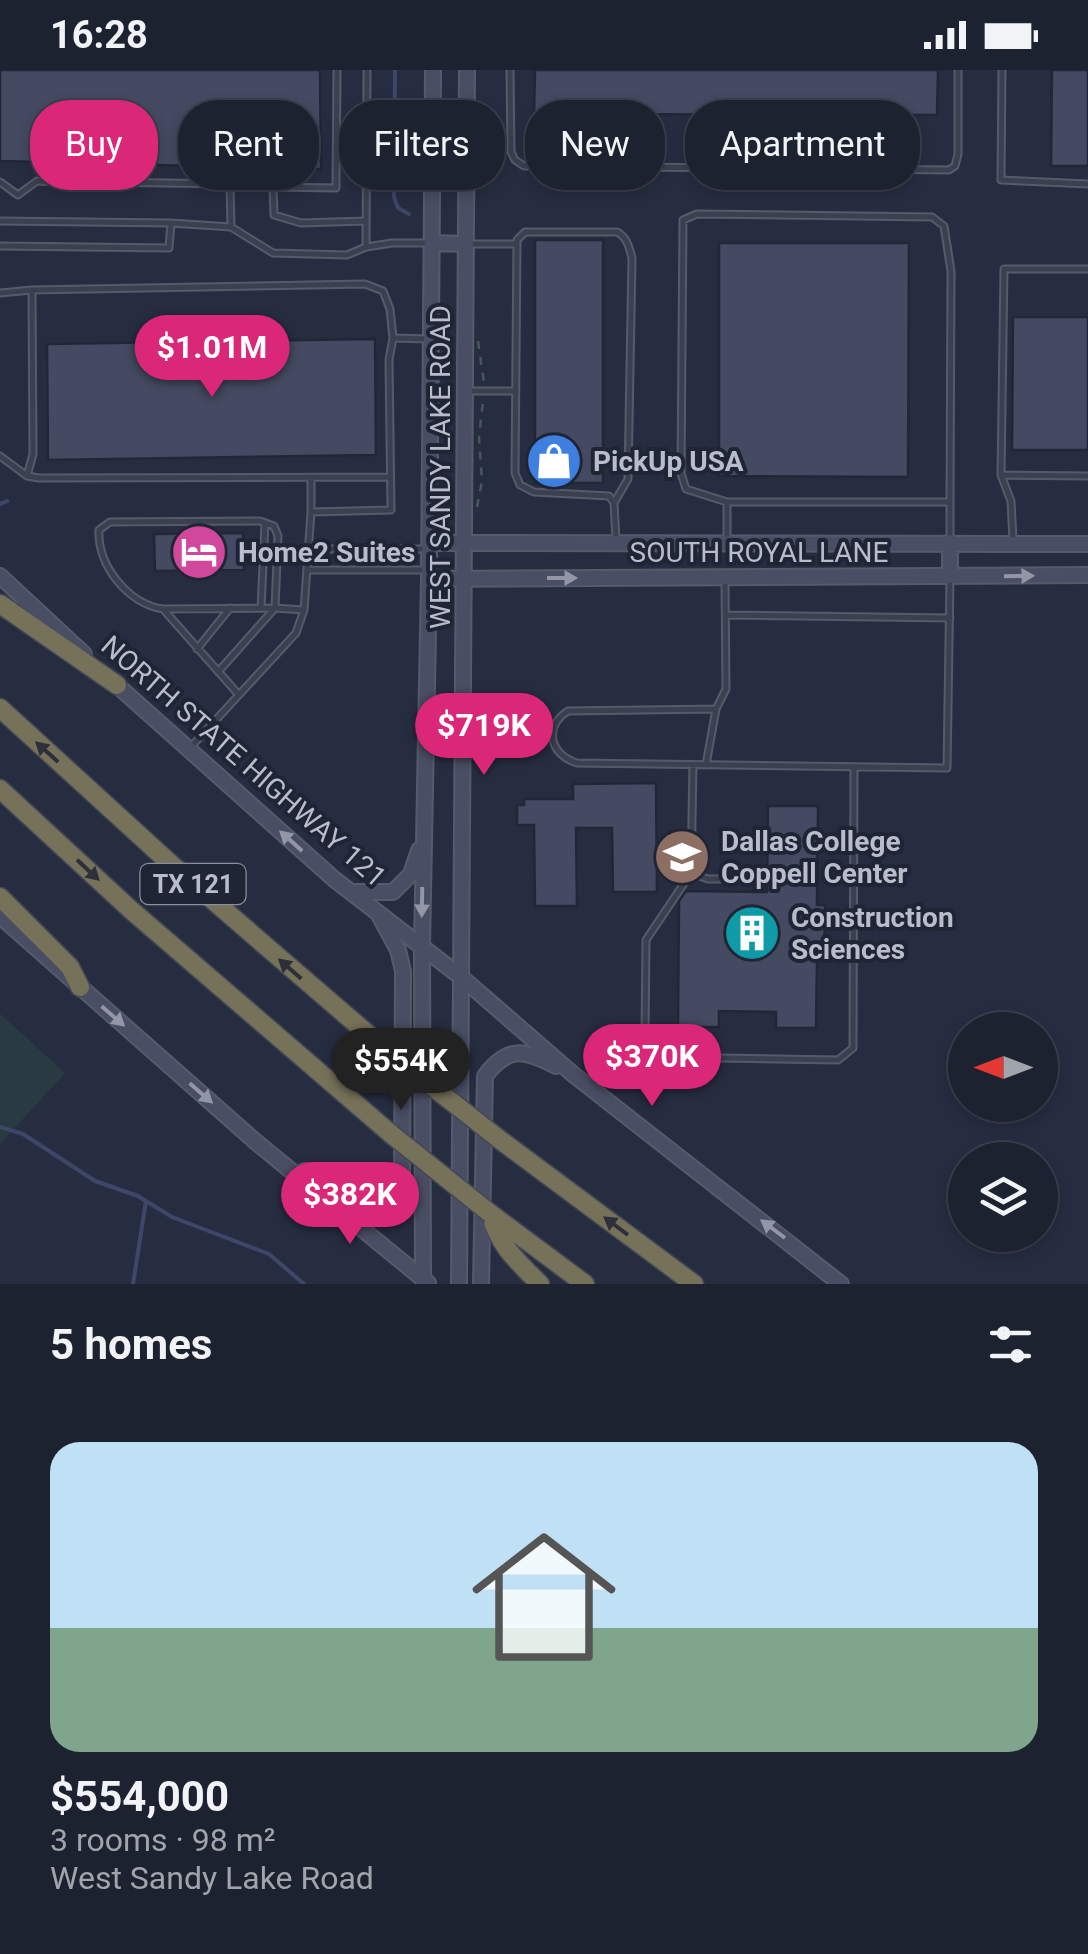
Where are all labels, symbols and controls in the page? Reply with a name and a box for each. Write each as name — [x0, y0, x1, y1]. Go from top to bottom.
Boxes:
text: 16:28 — [50, 13, 148, 57]
chip: Buy — [30, 100, 158, 190]
chip: Rent — [178, 100, 319, 190]
chip: Filters — [339, 100, 505, 190]
chip: New — [525, 100, 665, 190]
chip: Apartment — [685, 100, 920, 190]
street label: WEST SANDY LAKE ROAD — [424, 305, 457, 629]
pin: $1.01M — [131, 315, 293, 400]
text: $1.01M — [157, 328, 267, 366]
shop icon: PickUp USA — [524, 431, 584, 491]
place label: PickUp USA — [593, 445, 744, 478]
hotel icon: Home2 Suites — [169, 522, 229, 582]
place label: Home2 Suites — [238, 536, 415, 569]
street label: SOUTH ROYAL LANE — [630, 536, 888, 569]
one-way arrow — [1003, 567, 1035, 583]
one-way arrow — [546, 570, 578, 586]
street label: NORTH STATE HIGHWAY 121 — [95, 629, 393, 894]
pin: $719K — [414, 693, 554, 778]
text: $719K — [437, 706, 531, 744]
one-way arrow — [36, 741, 60, 764]
place label: Dallas College Coppell Center — [721, 825, 908, 890]
school or university icon: Dallas College Coppell Center — [652, 827, 712, 887]
one-way arrow — [279, 830, 304, 852]
one-way arrow — [76, 858, 100, 881]
road number: TX 121 — [140, 864, 246, 904]
one-way arrow — [414, 887, 430, 919]
place label: Construction Sciences — [791, 901, 954, 966]
building icon: Construction Sciences — [722, 903, 782, 963]
one-way arrow — [277, 959, 302, 980]
one-way arrow — [100, 1004, 125, 1026]
north arrow — [948, 1012, 1058, 1122]
map controls — [948, 1012, 1058, 1252]
pin: $370K — [582, 1024, 722, 1109]
pin: $554K — [331, 1028, 471, 1113]
text: $370K — [605, 1037, 699, 1075]
text: $554K — [354, 1041, 448, 1079]
one-way arrow — [188, 1082, 213, 1104]
button: layers — [948, 1142, 1058, 1252]
pin: $382K — [280, 1162, 420, 1247]
text: $382K — [303, 1175, 397, 1213]
one-way arrow — [603, 1217, 629, 1236]
one-way arrow — [760, 1219, 786, 1239]
icon: filters — [983, 1317, 1038, 1372]
text: 5 homes — [50, 1320, 212, 1369]
icon: home — [454, 1507, 634, 1687]
text: $554,000 — [50, 1772, 229, 1821]
text: 3 rooms · 98 m² — [50, 1821, 275, 1859]
text: West Sandy Lake Road — [50, 1859, 374, 1897]

